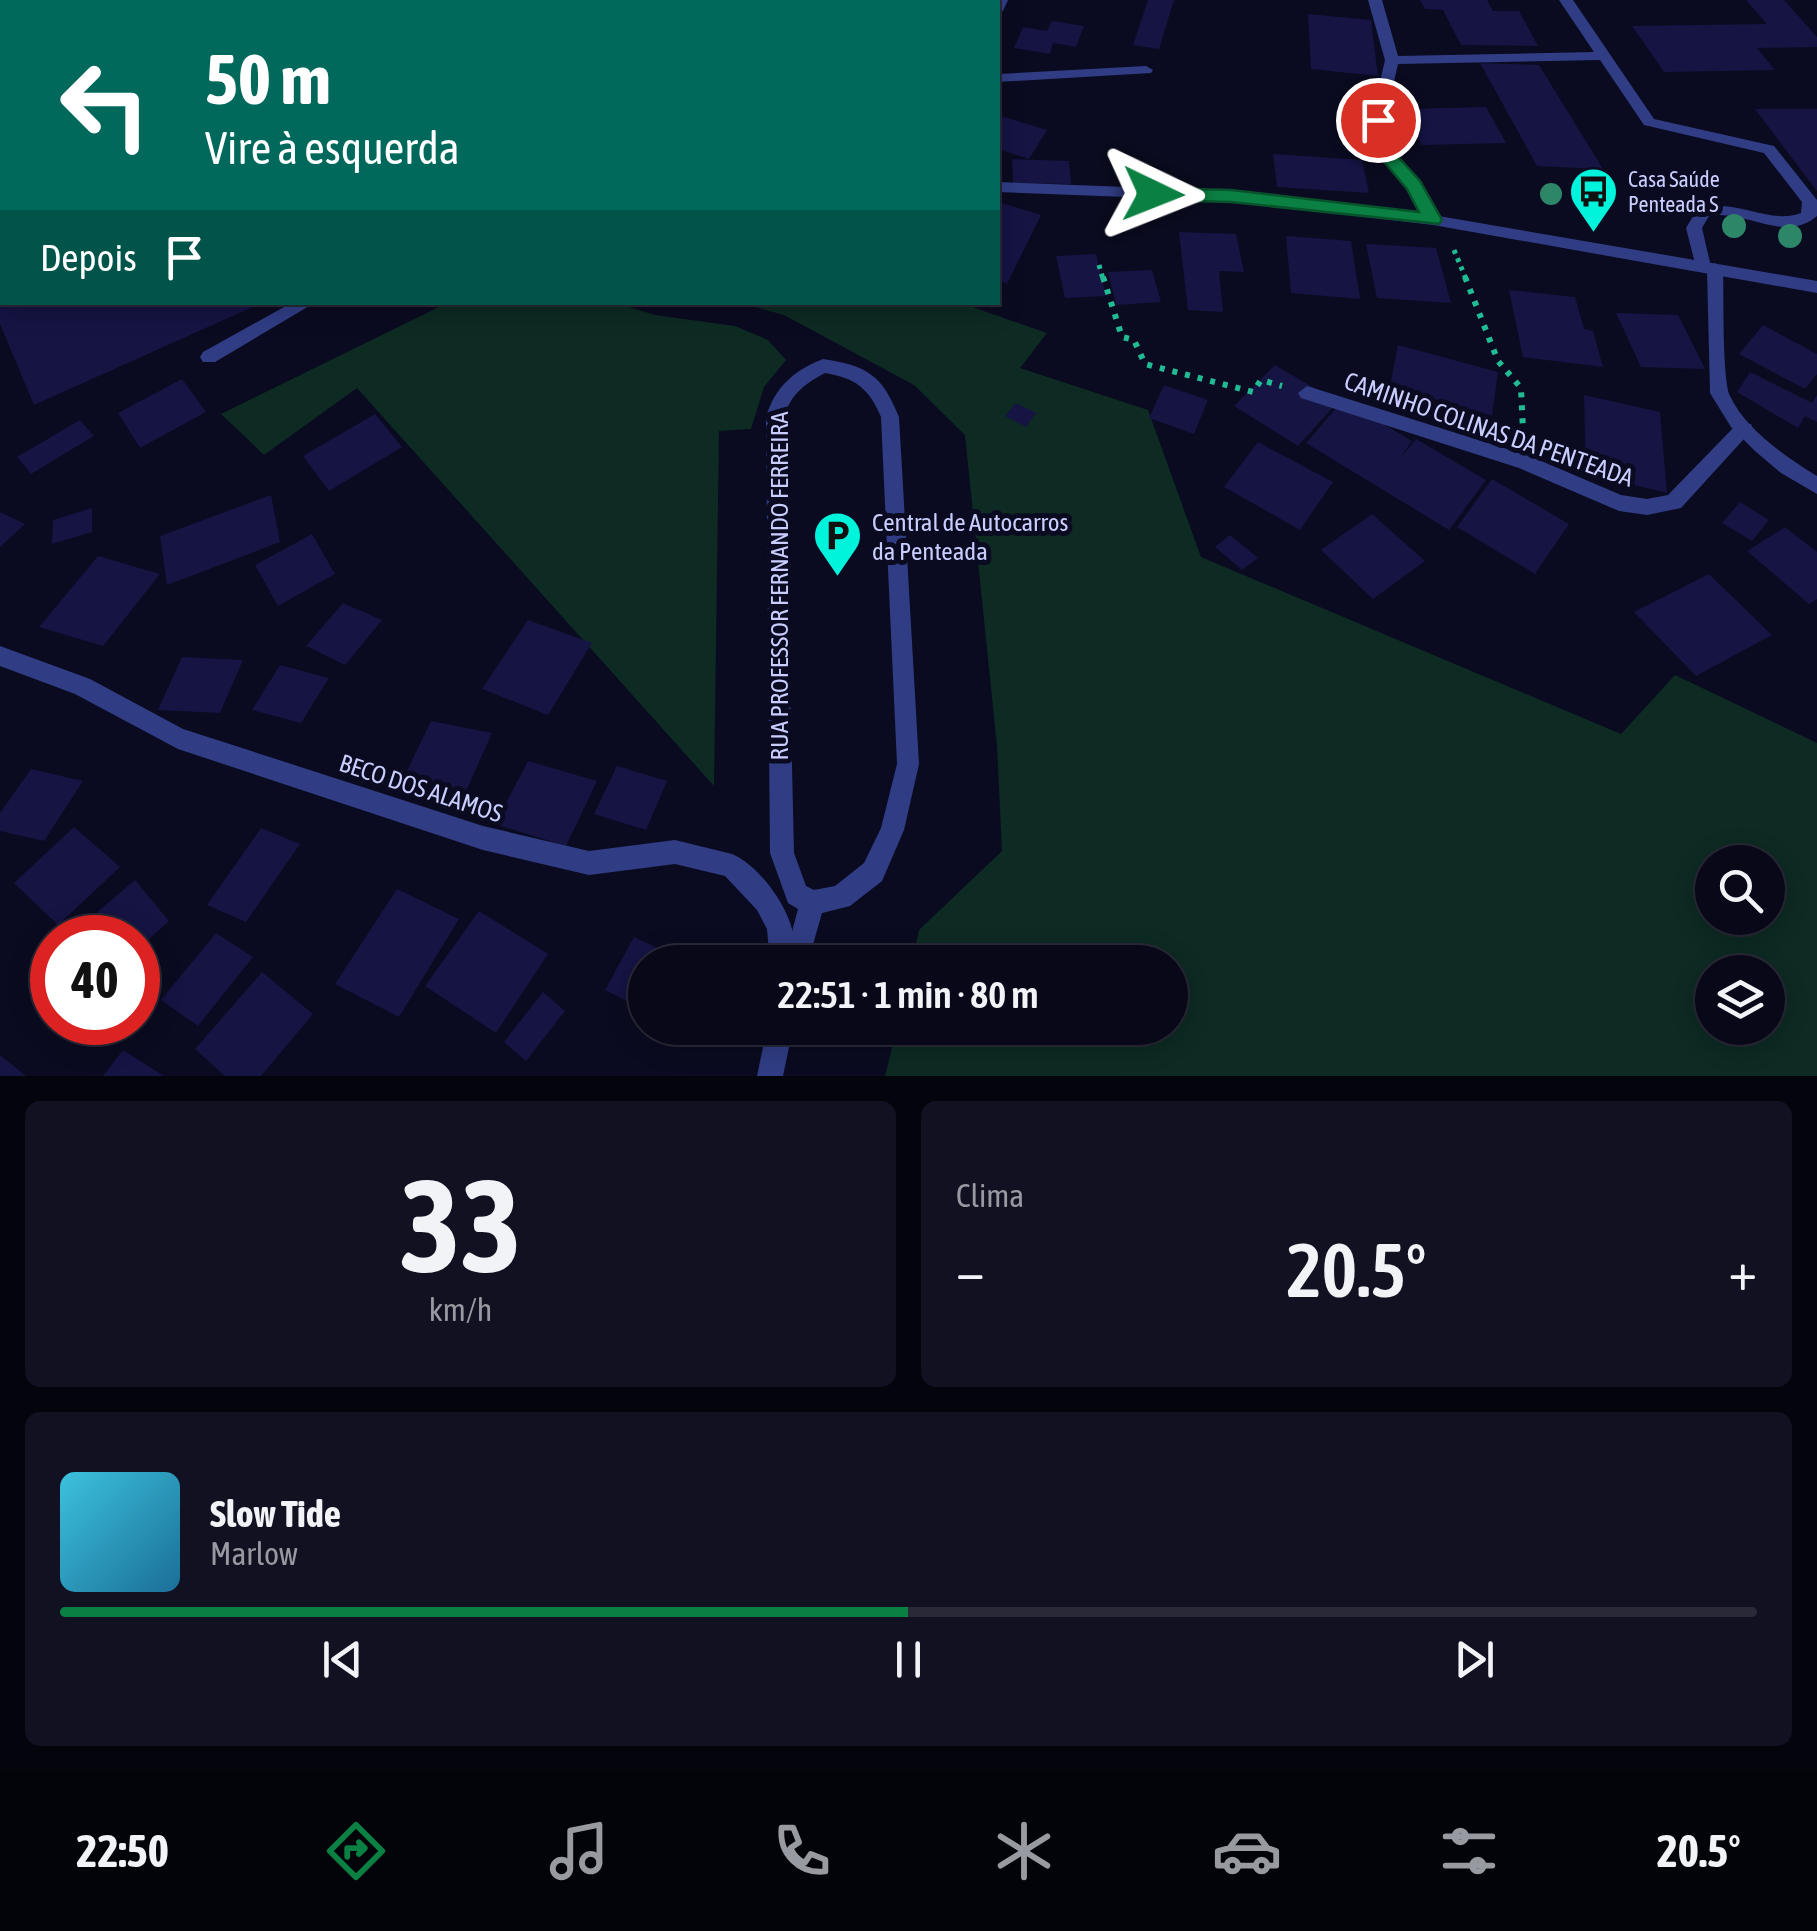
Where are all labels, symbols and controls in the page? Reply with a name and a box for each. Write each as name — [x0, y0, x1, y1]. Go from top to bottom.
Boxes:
text: 50 m — [205, 39, 331, 119]
icon: left — [40, 40, 170, 170]
pin — [1336, 78, 1421, 163]
icon: arrive — [1351, 93, 1406, 148]
text: Vire à esquerda — [205, 122, 460, 174]
position arrow — [1101, 142, 1205, 246]
bus stop icon: Casa Saúde Penteada S — [1567, 166, 1619, 234]
place label: Casa Saúde Penteada S — [1628, 166, 1720, 217]
icon: arrive — [157, 230, 212, 285]
text: Depois — [40, 236, 137, 279]
street label: CAMINHO COLINAS DA PENTEADA — [1341, 366, 1638, 492]
street label: RUA PROFESSOR FERNANDO FERREIRA — [765, 411, 793, 760]
place label: Central de Autocarros da Penteada — [872, 508, 1069, 565]
parking icon: Central de Autocarros da Penteada — [811, 510, 863, 578]
street label: BECO DOS ALAMOS — [336, 748, 506, 828]
map controls — [1695, 845, 1785, 1045]
button: search — [1695, 845, 1785, 935]
speed limit sign: 40 — [30, 915, 160, 1045]
button: layers — [1695, 955, 1785, 1045]
text: 22:51 · 1 min · 80 m — [777, 973, 1039, 1016]
text: 33 — [399, 1151, 522, 1300]
text: Clima — [956, 1177, 1024, 1214]
text: 20.5° — [1287, 1227, 1426, 1313]
text: − — [956, 1239, 985, 1302]
text: + — [1728, 1239, 1757, 1302]
text: km/h — [429, 1291, 492, 1328]
text: Slow Tide — [210, 1492, 341, 1535]
text: Marlow — [210, 1535, 298, 1572]
icon: previous — [315, 1632, 370, 1687]
icon: pause — [881, 1632, 936, 1687]
icon: next — [1447, 1632, 1502, 1687]
icon: directions — [321, 1816, 391, 1886]
icon: music — [544, 1816, 614, 1886]
icon: phone — [767, 1816, 837, 1886]
icon: climate — [989, 1816, 1059, 1886]
icon: car — [1212, 1816, 1282, 1886]
icon: filters — [1434, 1816, 1504, 1886]
text: 22:50 — [76, 1825, 169, 1877]
text: 20.5° — [1657, 1825, 1741, 1877]

